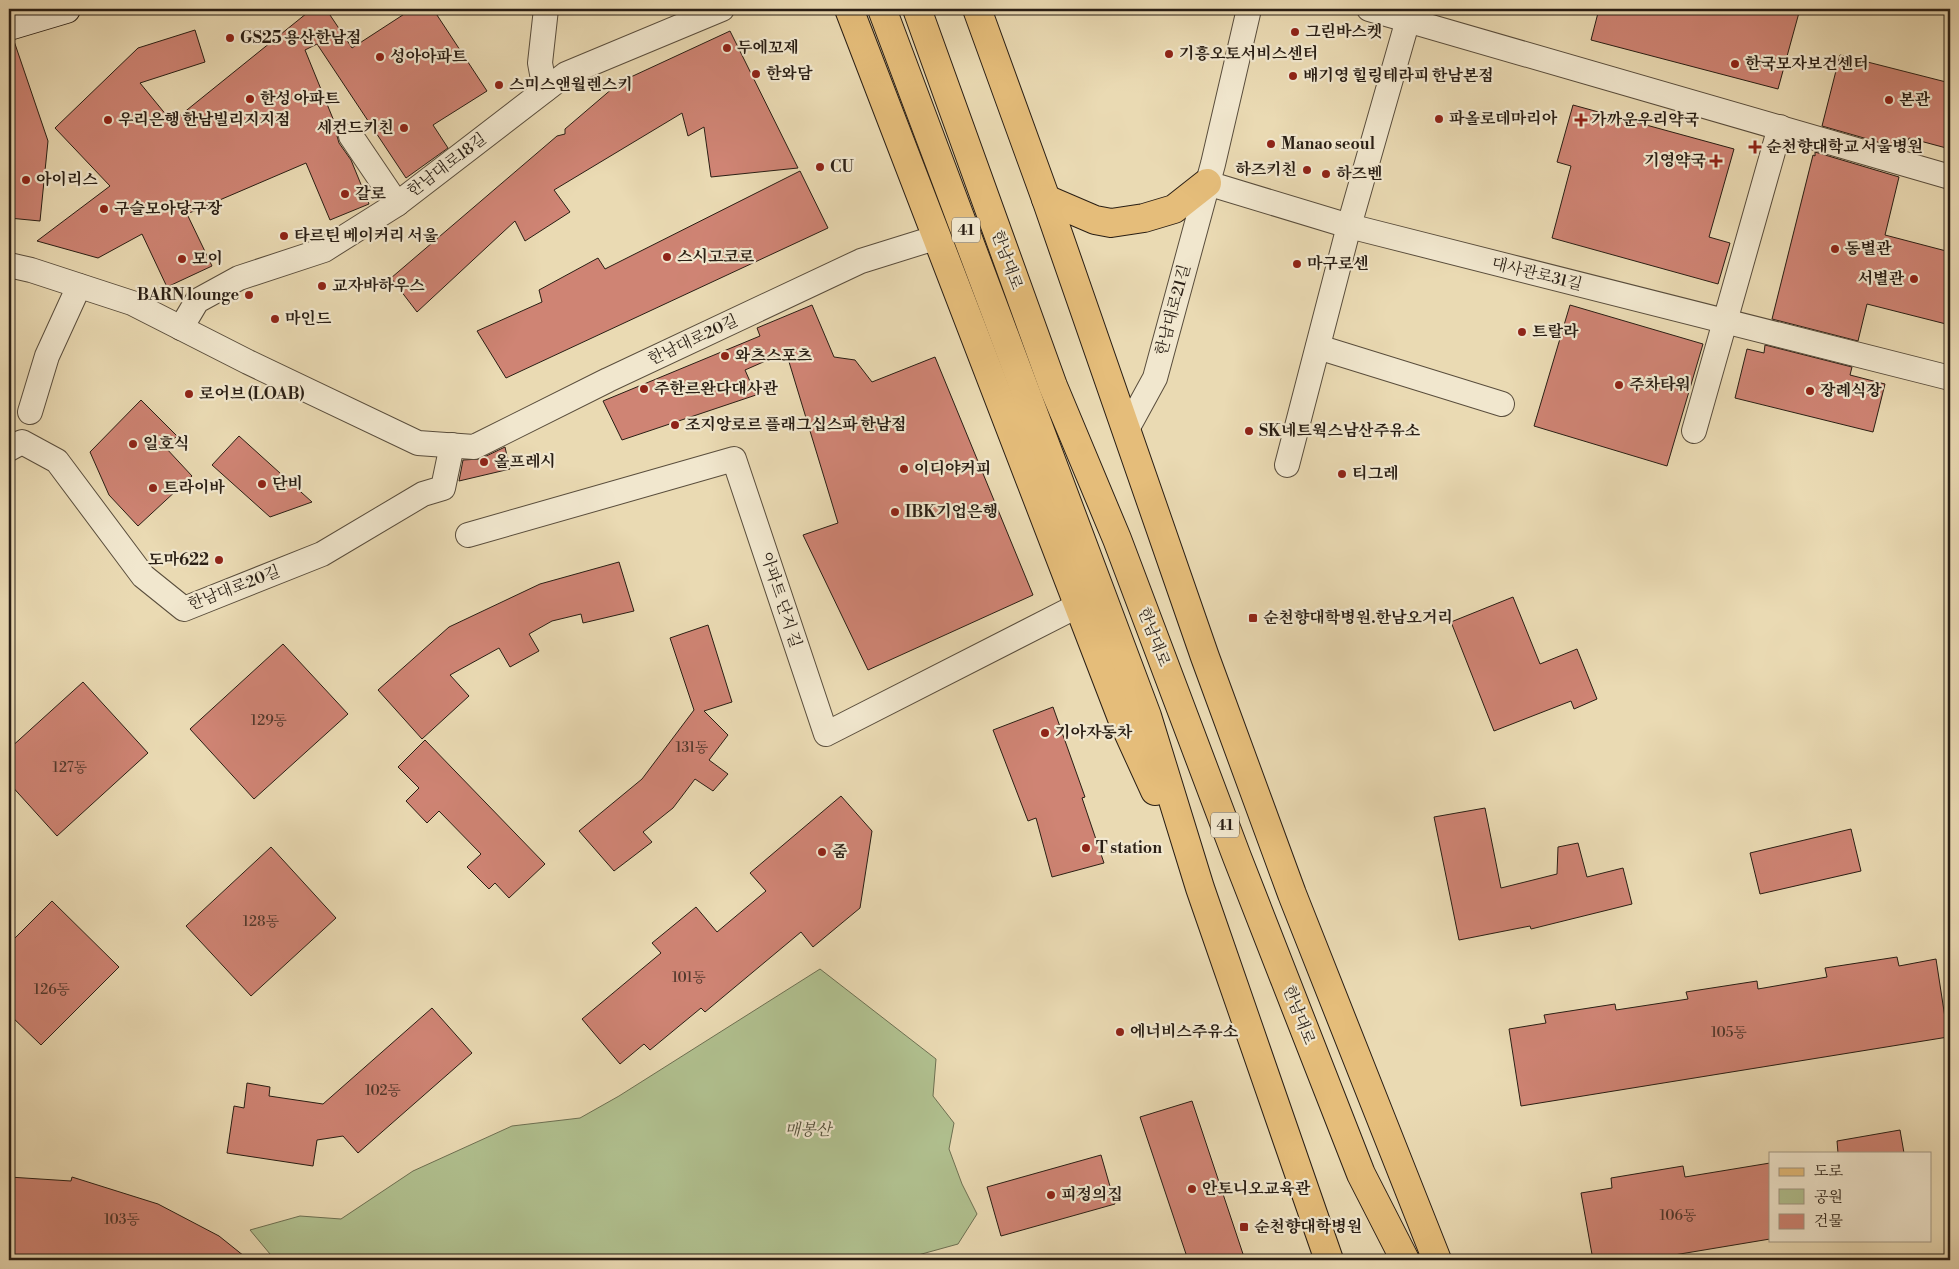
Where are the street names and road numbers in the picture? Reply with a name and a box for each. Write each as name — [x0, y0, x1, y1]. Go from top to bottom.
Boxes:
street label: 한남대로18길 — [404, 129, 490, 201]
road number: 41 — [952, 218, 980, 242]
street label: 한남대로 — [987, 228, 1027, 293]
street label: 대사관로31길 — [1490, 253, 1584, 295]
street label: 한남대로21길 — [1151, 262, 1195, 358]
street label: 한남대로20길 — [645, 310, 741, 370]
street label: 아파트 단지 길 — [756, 550, 806, 650]
street label: 한남대로20길 — [185, 561, 283, 615]
street label: 한남대로 — [1134, 605, 1175, 670]
road number: 41 — [1211, 812, 1239, 838]
street label: 한남대로 — [1279, 983, 1320, 1048]

